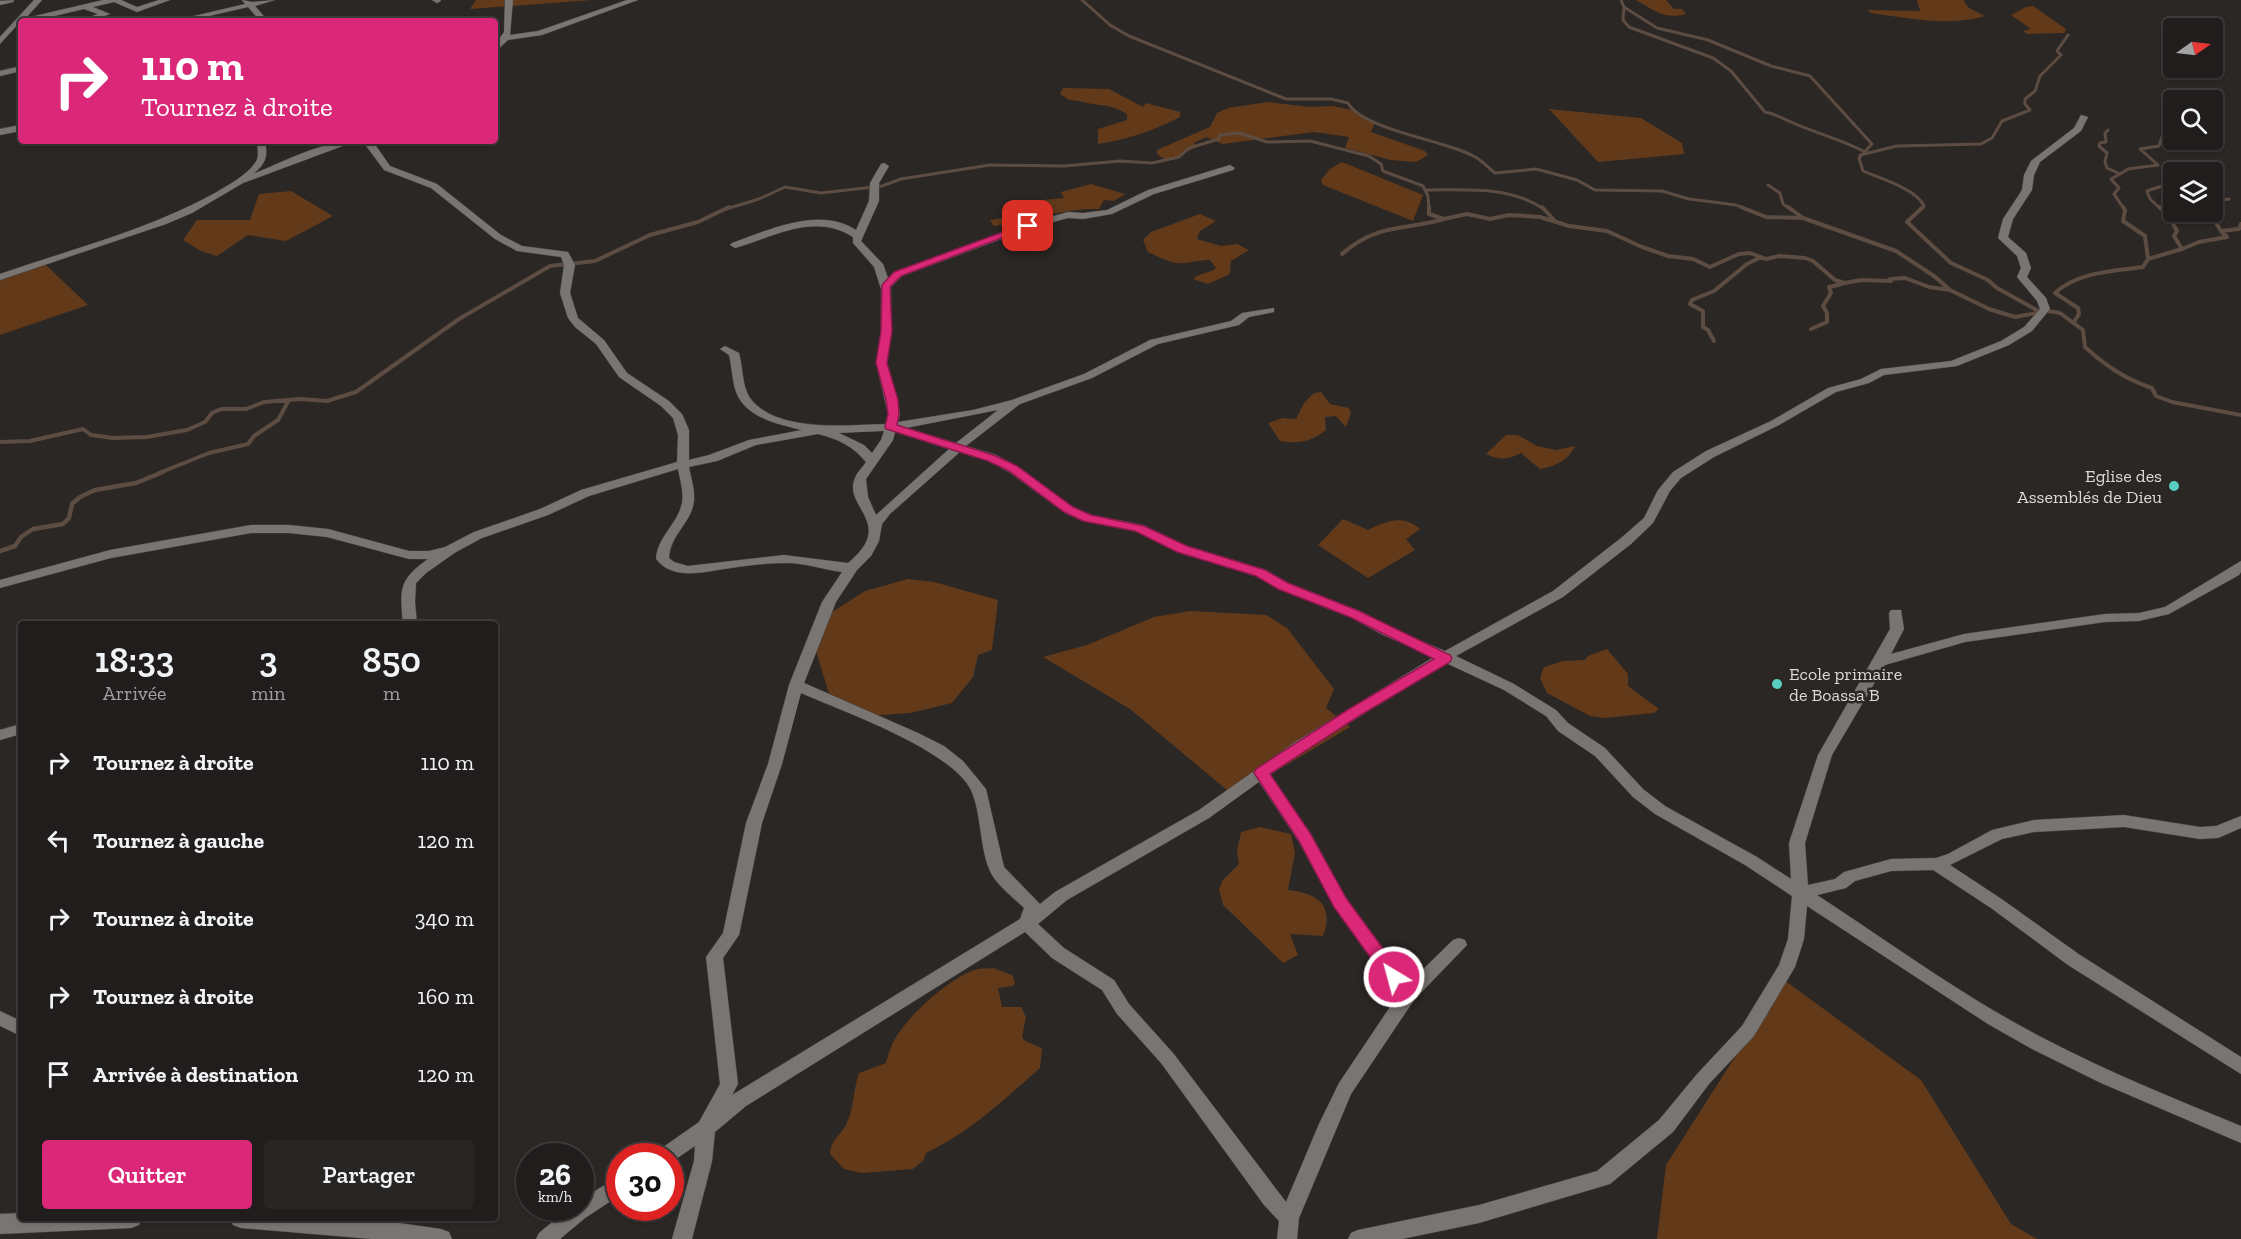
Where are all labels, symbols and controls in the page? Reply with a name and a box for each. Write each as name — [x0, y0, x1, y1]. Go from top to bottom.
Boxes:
north arrow — [2163, 18, 2223, 78]
map controls — [2163, 18, 2223, 222]
text: 110 m — [141, 40, 244, 91]
icon: right — [42, 42, 120, 120]
button: search — [2163, 90, 2223, 150]
text: Tournez à droite — [141, 91, 333, 123]
button: layers — [2163, 162, 2223, 222]
pin — [1002, 200, 1053, 251]
icon: arrive — [1011, 209, 1044, 242]
place label: Eglise des Assemblés de Dieu — [2017, 465, 2162, 508]
marker: Eglise des Assemblés de Dieu — [2167, 479, 2181, 493]
text: 18:33 — [95, 638, 174, 681]
text: 3 — [259, 638, 278, 681]
text: 850 — [362, 638, 421, 681]
place label: Ecole primaire de Boassa B — [1789, 663, 1902, 706]
marker: Ecole primaire de Boassa B — [1770, 677, 1784, 691]
text: Arrivée — [103, 681, 166, 705]
text: min — [251, 681, 285, 705]
text: m — [383, 681, 400, 705]
icon: right — [42, 746, 75, 779]
text: Tournez à droite — [93, 749, 254, 776]
text: 110 m — [420, 749, 474, 776]
icon: left — [42, 824, 75, 857]
text: Tournez à gauche — [93, 827, 264, 854]
text: 120 m — [418, 827, 474, 854]
icon: right — [42, 902, 75, 935]
text: Tournez à droite — [93, 905, 254, 932]
text: 340 m — [415, 905, 474, 932]
position arrow — [1362, 945, 1426, 1009]
icon: right — [42, 980, 75, 1013]
text: Tournez à droite — [93, 983, 254, 1010]
text: 160 m — [417, 983, 474, 1010]
icon: arrive — [42, 1058, 75, 1091]
text: Arrivée à destination — [93, 1061, 298, 1088]
text: 120 m — [418, 1061, 474, 1088]
button: Quitter — [42, 1140, 252, 1209]
button: Partager — [264, 1140, 474, 1209]
speed limit sign: 30 — [606, 1143, 684, 1221]
text: 26 — [539, 1157, 571, 1193]
text: km/h — [538, 1188, 572, 1206]

